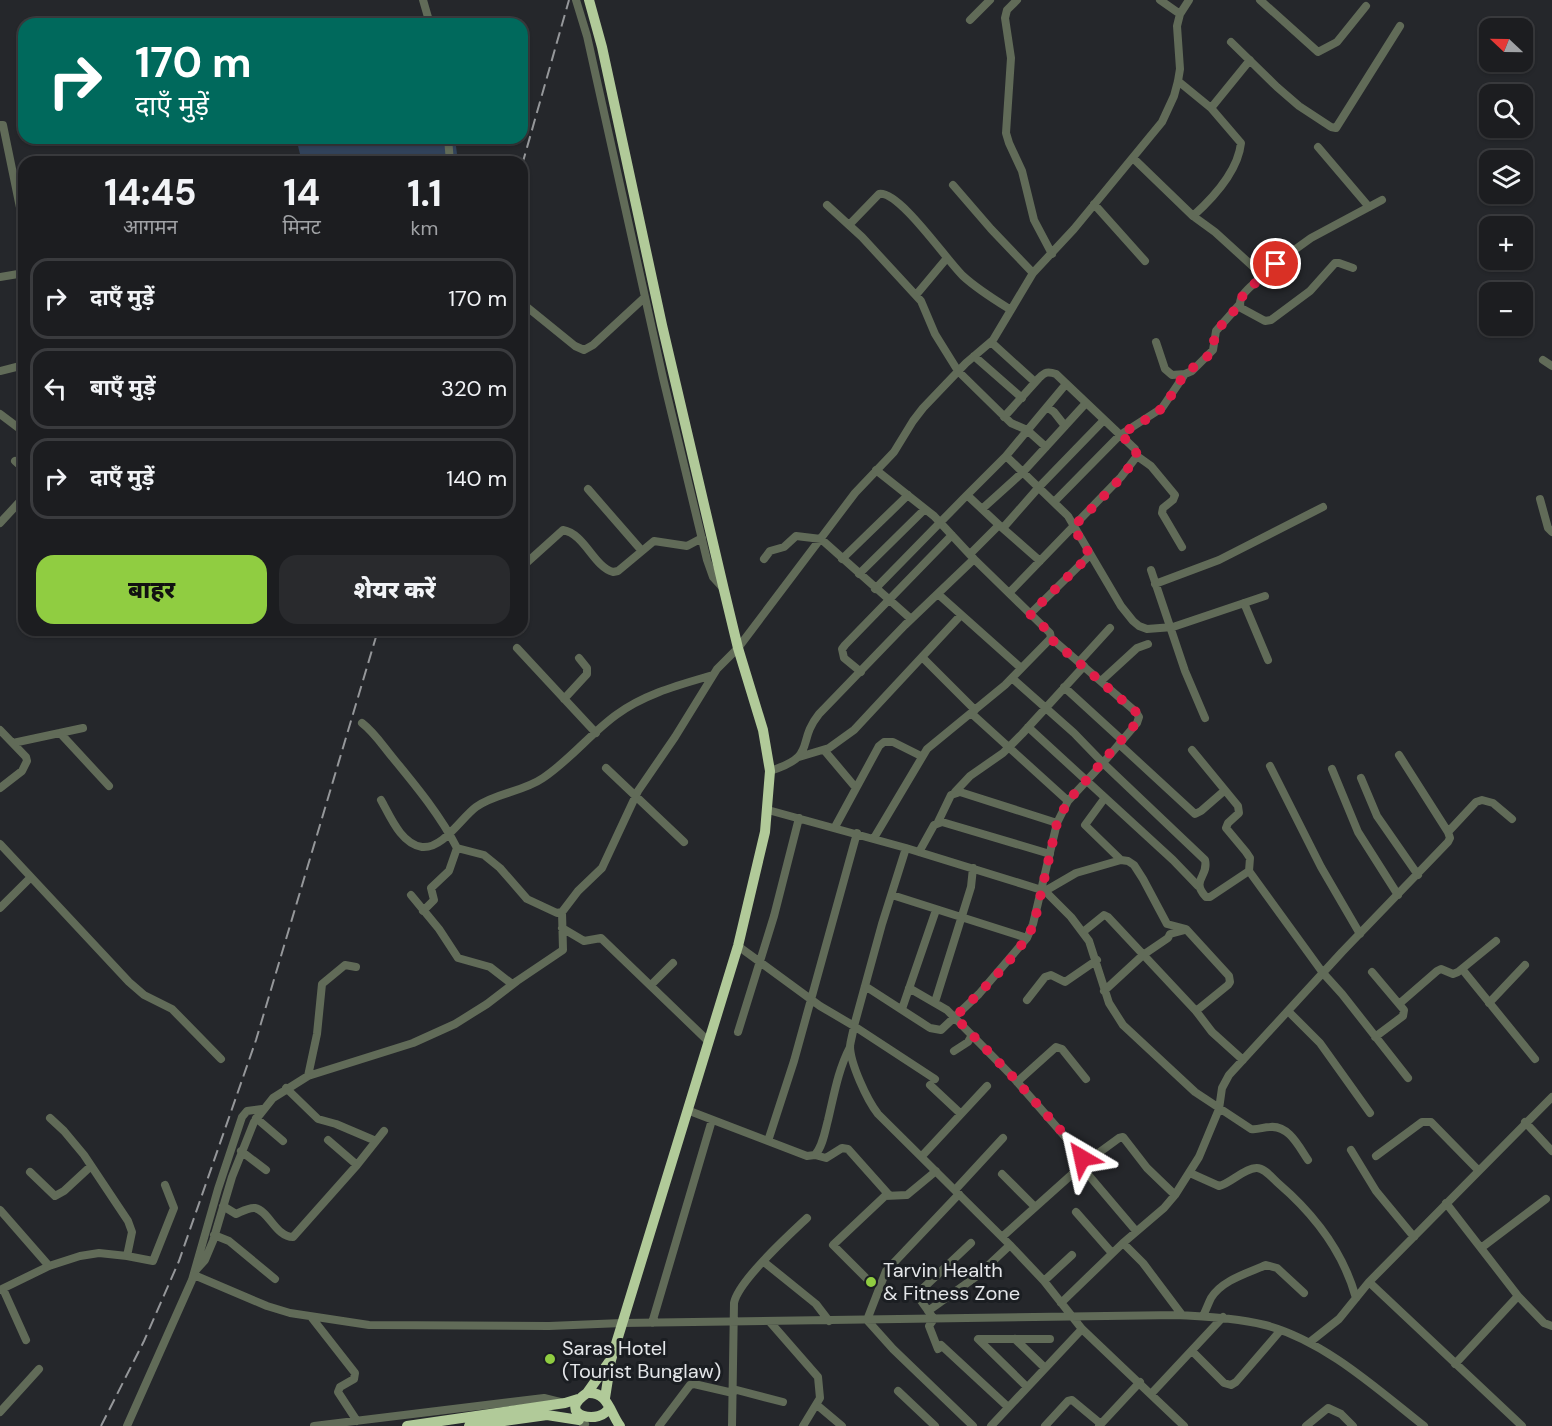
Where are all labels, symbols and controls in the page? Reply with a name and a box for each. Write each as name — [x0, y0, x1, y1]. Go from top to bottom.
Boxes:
north arrow — [1479, 18, 1533, 72]
map controls — [1479, 18, 1533, 336]
text: 170 m — [135, 35, 252, 90]
icon: right — [36, 42, 114, 120]
button: search — [1479, 84, 1533, 138]
text: दाएँ मुड़ें — [135, 88, 209, 123]
button: layers — [1479, 150, 1533, 204]
text: 14:45 — [104, 169, 196, 216]
text: 14 — [283, 169, 320, 216]
text: 1.1 — [407, 170, 442, 217]
text: आगमन — [123, 214, 178, 240]
text: मिनट — [283, 214, 321, 240]
text: km — [410, 215, 438, 241]
button: + — [1479, 216, 1533, 270]
pin — [1250, 238, 1301, 289]
icon: arrive — [1259, 247, 1292, 280]
icon: right — [39, 282, 72, 315]
button: − — [1479, 282, 1533, 336]
text: दाएँ मुड़ें — [90, 283, 154, 312]
text: 170 m — [448, 284, 507, 313]
icon: left — [39, 372, 72, 405]
text: बाएँ मुड़ें — [90, 373, 156, 402]
text: 320 m — [441, 374, 507, 403]
icon: right — [39, 462, 72, 495]
text: दाएँ मुड़ें — [90, 463, 154, 492]
text: 140 m — [446, 464, 507, 493]
button: बाहर — [36, 555, 267, 624]
button: शेयर करें — [279, 555, 510, 624]
position arrow — [1050, 1126, 1114, 1190]
place label: Tarvin Health & Fitness Zone — [883, 1257, 1020, 1306]
marker: Tarvin Health & Fitness Zone — [864, 1275, 878, 1289]
place label: Saras Hotel (Tourist Bunglaw) — [562, 1335, 721, 1384]
marker: Saras Hotel (Tourist Bunglaw) — [543, 1352, 557, 1366]

